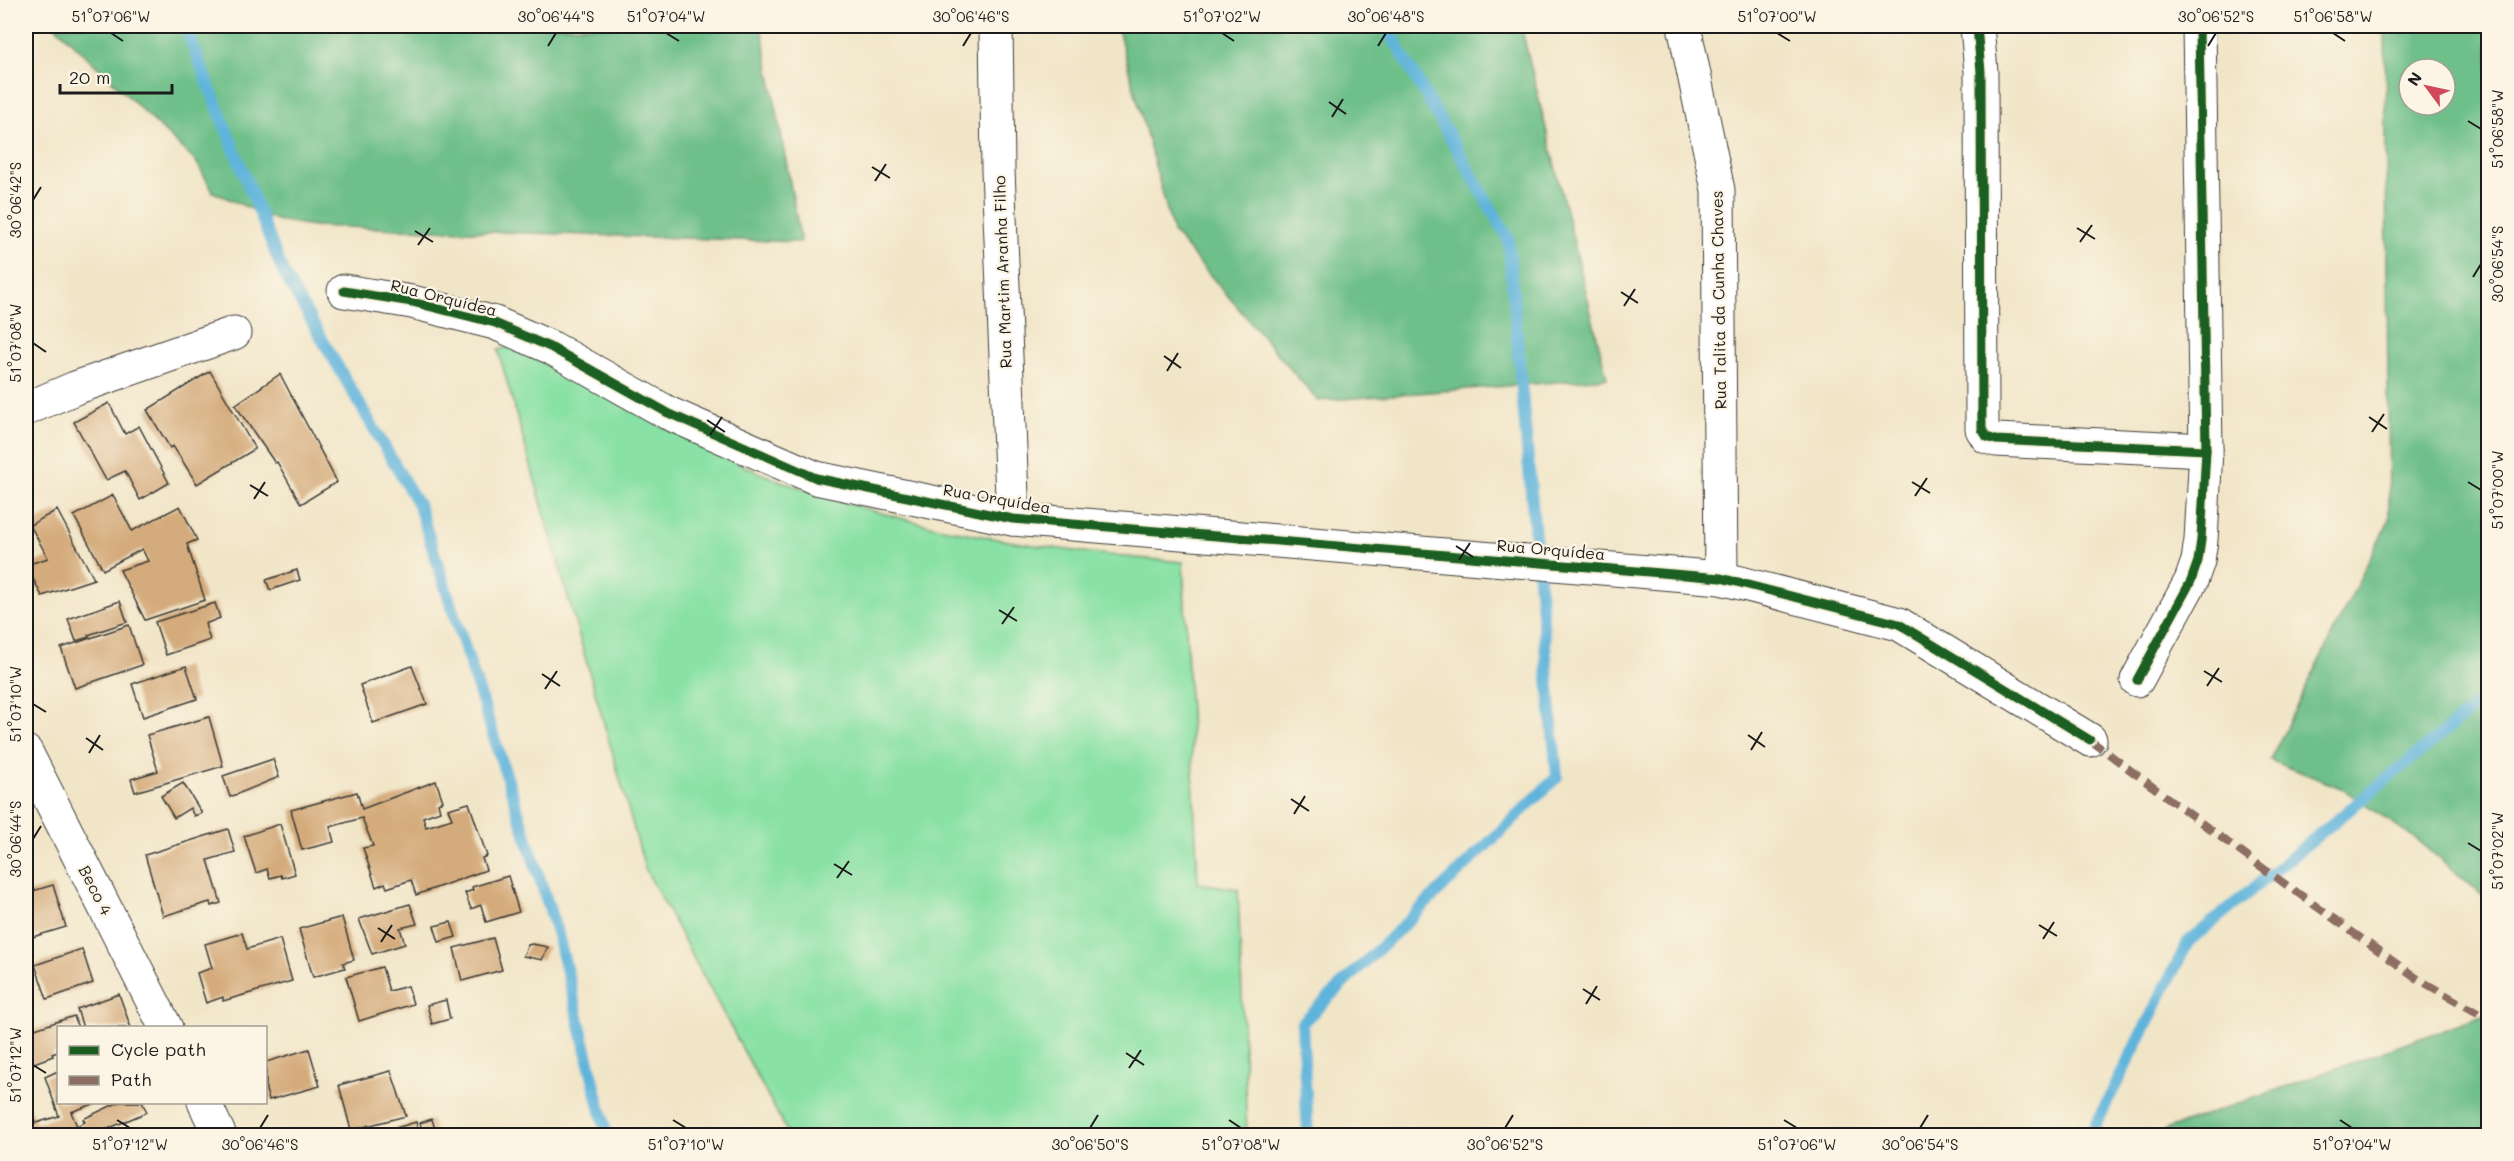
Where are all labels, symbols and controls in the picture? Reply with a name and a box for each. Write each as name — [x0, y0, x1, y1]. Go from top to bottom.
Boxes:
text: 51°07'06"W — [72, 6, 150, 26]
text: 30°06'44"S — [518, 6, 594, 26]
text: 51°07'04"W — [627, 6, 705, 26]
text: 30°06'46"S — [932, 6, 1010, 26]
text: 51°07'02"W — [1183, 6, 1261, 26]
text: 30°06'48"S — [1347, 6, 1425, 26]
text: 51°07'00"W — [1737, 6, 1817, 26]
text: 30°06'52"S — [2178, 6, 2254, 26]
text: 51°06'58"W — [2293, 6, 2373, 26]
scale bar — [60, 57, 172, 95]
north arrow — [2397, 57, 2457, 117]
text: 20 m — [69, 65, 110, 89]
text: N — [2402, 68, 2426, 89]
text: 51°06'58"W — [2487, 89, 2507, 169]
text: 30°06'42"S — [5, 162, 25, 238]
street label: Rua Martim Aranha Filho — [988, 175, 1016, 369]
street label: Rua Talita da Cunha Chaves — [1706, 190, 1730, 410]
text: 30°06'54"S — [2487, 226, 2507, 302]
street label: Rua Orquídea — [389, 274, 499, 320]
text: 51°07'08"W — [5, 304, 25, 382]
text: 51°07'00"W — [2487, 450, 2507, 530]
street label: Rua Orquídea — [942, 478, 1052, 518]
street label: Rua Orquídea — [1496, 534, 1606, 564]
text: 51°07'10"W — [5, 666, 25, 742]
text: 30°06'44"S — [5, 801, 25, 877]
text: 51°07'02"W — [2487, 812, 2507, 890]
street label: Beco 4 — [75, 862, 118, 919]
legend — [57, 1026, 267, 1104]
text: 51°07'12"W — [5, 1027, 25, 1103]
text: Cycle path — [111, 1037, 206, 1061]
text: Path — [111, 1067, 151, 1091]
text: 51°07'12"W — [92, 1134, 168, 1154]
text: 30°06'46"S — [221, 1134, 299, 1154]
text: 51°07'10"W — [648, 1134, 724, 1154]
text: 30°06'50"S — [1051, 1134, 1129, 1154]
text: 51°07'08"W — [1202, 1134, 1280, 1154]
text: 30°06'52"S — [1467, 1134, 1543, 1154]
text: 51°07'06"W — [1758, 1134, 1836, 1154]
text: 30°06'54"S — [1882, 1134, 1958, 1154]
text: 51°07'04"W — [2313, 1134, 2391, 1154]

